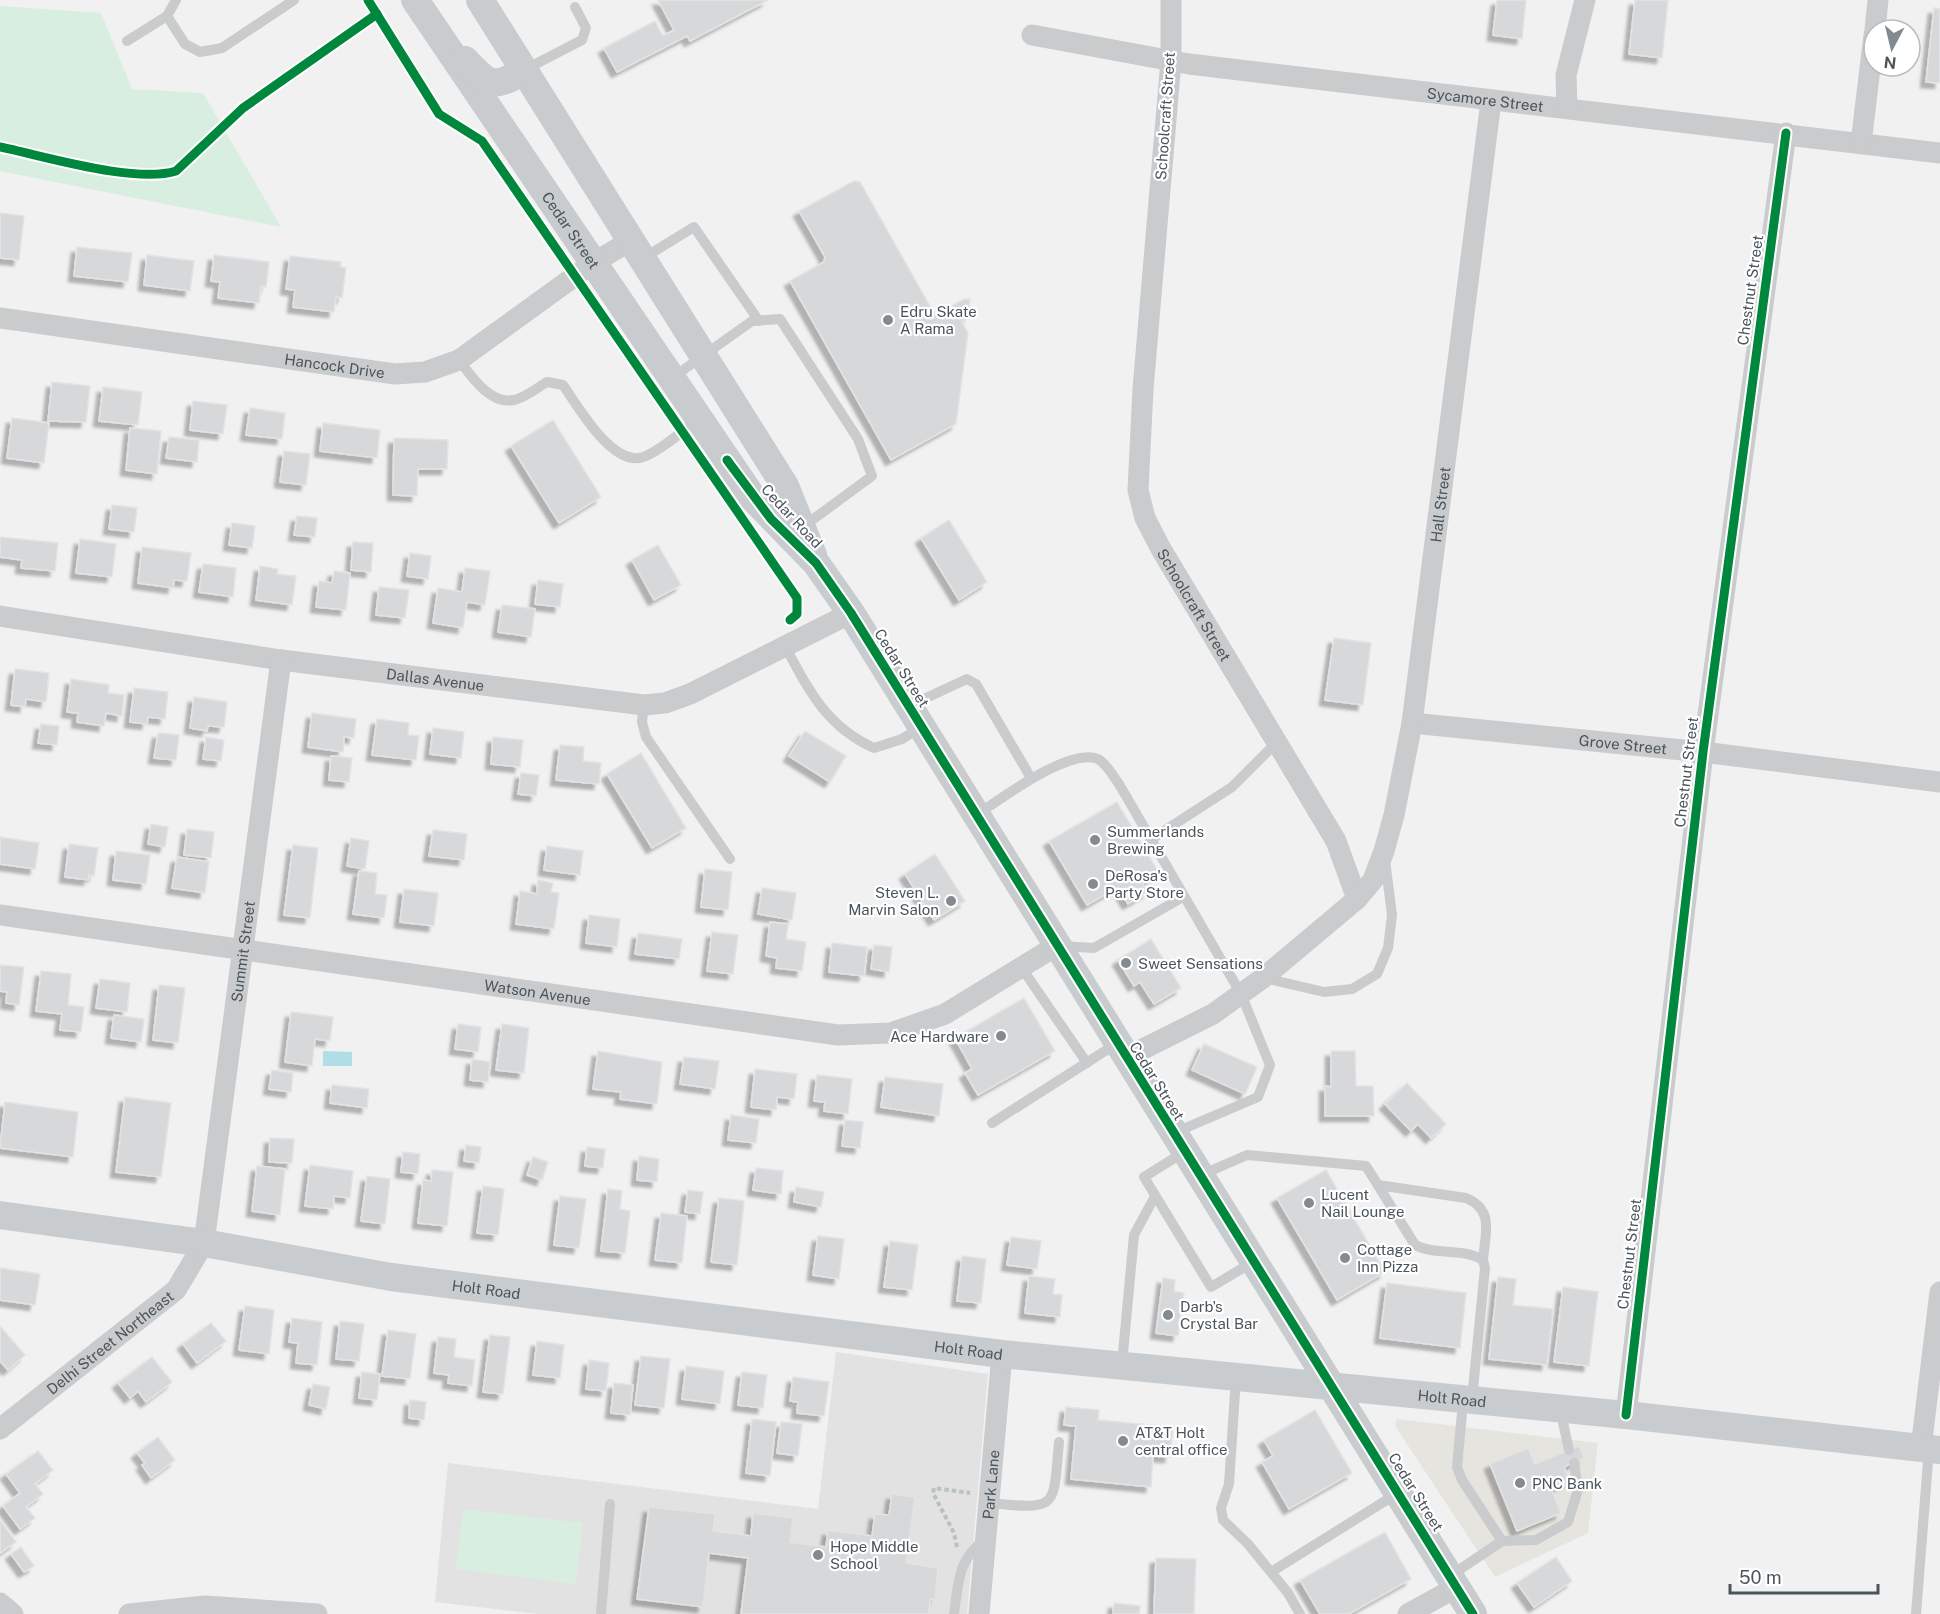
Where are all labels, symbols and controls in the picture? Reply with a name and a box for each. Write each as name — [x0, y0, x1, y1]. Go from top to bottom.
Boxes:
north arrow — [1862, 18, 1922, 78]
street label: Schoolcraft Street — [1152, 51, 1178, 181]
text: N — [1883, 52, 1898, 73]
street label: Sycamore Street — [1426, 84, 1545, 114]
street label: Cedar Street — [539, 188, 603, 272]
street label: Chestnut Street — [1734, 234, 1766, 346]
place label: Edru Skate A Rama — [900, 303, 977, 337]
marker: Edru Skate A Rama — [881, 313, 895, 327]
street label: Hancock Drive — [283, 350, 386, 381]
street label: Hall Street — [1427, 466, 1453, 543]
street label: Cedar Road — [758, 481, 826, 551]
street label: Schoolcraft Street — [1154, 545, 1235, 664]
street label: Cedar Street — [871, 626, 933, 711]
street label: Dallas Avenue — [385, 665, 485, 694]
street label: Chestnut Street — [1671, 716, 1701, 828]
street label: Grove Street — [1578, 731, 1668, 757]
place label: Summerlands Brewing — [1107, 823, 1204, 857]
marker: Summerlands Brewing — [1088, 833, 1102, 847]
place label: DeRosa's Party Store — [1105, 867, 1184, 901]
marker: DeRosa's Party Store — [1086, 877, 1100, 891]
place label: Steven L. Marvin Salon — [848, 884, 939, 918]
marker: Steven L. Marvin Salon — [944, 894, 958, 908]
street label: Summit Street — [227, 900, 258, 1003]
place label: Sweet Sensations — [1138, 955, 1263, 972]
marker: Sweet Sensations — [1119, 956, 1133, 970]
street label: Watson Avenue — [483, 976, 592, 1008]
place label: Ace Hardware — [890, 1028, 989, 1045]
marker: Ace Hardware — [994, 1029, 1008, 1043]
street label: Cedar Street — [1126, 1039, 1188, 1124]
place label: Lucent Nail Lounge — [1321, 1186, 1404, 1220]
marker: Lucent Nail Lounge — [1302, 1196, 1316, 1210]
street label: Chestnut Street — [1614, 1198, 1644, 1310]
place label: Cottage Inn Pizza — [1357, 1241, 1418, 1275]
marker: Cottage Inn Pizza — [1338, 1251, 1352, 1265]
street label: Holt Road — [451, 1276, 522, 1302]
street label: Delhi Street Northeast — [43, 1287, 177, 1397]
place label: Darb's Crystal Bar — [1180, 1298, 1258, 1332]
marker: Darb's Crystal Bar — [1161, 1308, 1175, 1322]
street label: Holt Road — [933, 1337, 1004, 1363]
street label: Holt Road — [1417, 1386, 1487, 1410]
place label: AT&T Holt central office — [1135, 1424, 1228, 1458]
marker: AT&T Holt central office — [1116, 1434, 1130, 1448]
street label: Park Lane — [979, 1449, 1002, 1520]
street label: Cedar Street — [1385, 1450, 1447, 1535]
place label: PNC Bank — [1532, 1475, 1602, 1492]
marker: PNC Bank — [1513, 1476, 1527, 1490]
place label: Hope Middle School — [830, 1538, 919, 1572]
marker: Hope Middle School — [811, 1548, 825, 1562]
scale bar — [1730, 1557, 1878, 1595]
text: 50 m — [1739, 1567, 1782, 1588]

